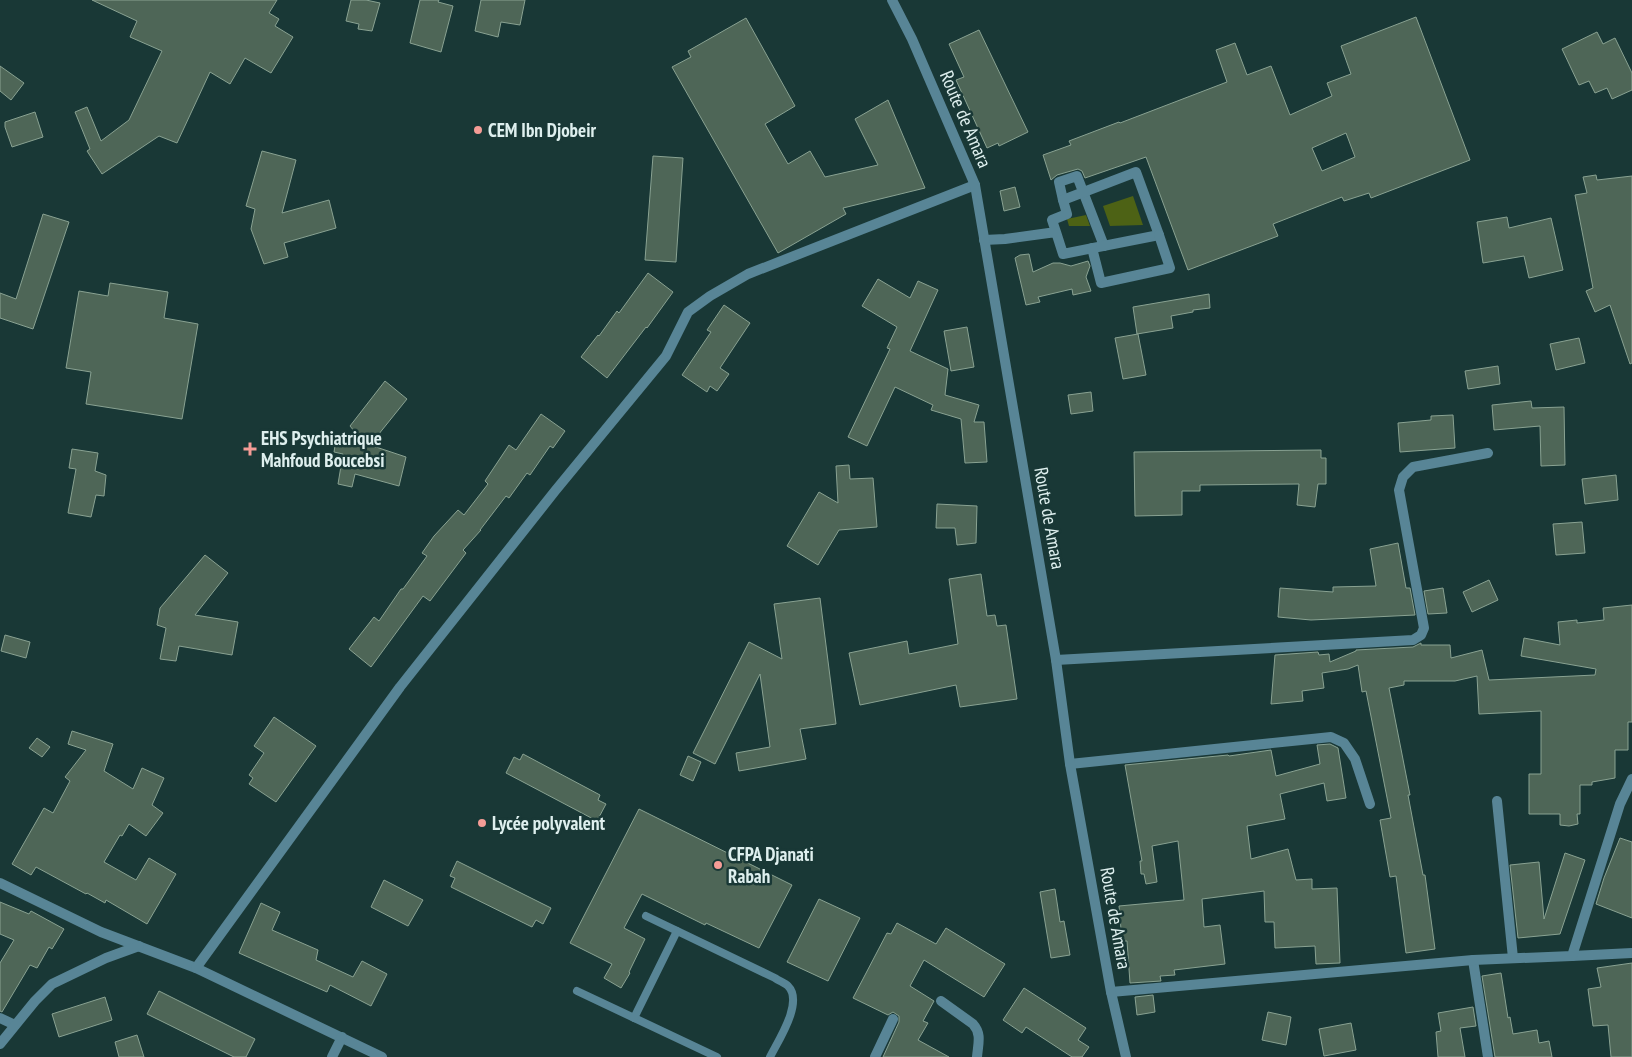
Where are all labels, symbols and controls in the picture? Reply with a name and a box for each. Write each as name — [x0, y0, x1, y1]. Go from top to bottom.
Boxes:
street label: Route de Amara — [935, 67, 997, 171]
place label: CEM Ibn Djobeir — [488, 118, 596, 142]
marker: CEM Ibn Djobeir — [472, 124, 484, 136]
place label: EHS Psychiatrique Mahfoud Boucebsi — [261, 426, 384, 472]
marker: EHS Psychiatrique Mahfoud Boucebsi — [243, 442, 257, 456]
street label: Route de Amara — [1029, 465, 1071, 571]
place label: Lycée polyvalent — [492, 811, 606, 835]
marker: Lycée polyvalent — [476, 817, 488, 829]
place label: CFPA Djanati Rabah — [728, 842, 814, 888]
marker: CFPA Djanati Rabah — [712, 859, 724, 871]
street label: Route de Amara — [1095, 865, 1137, 971]

